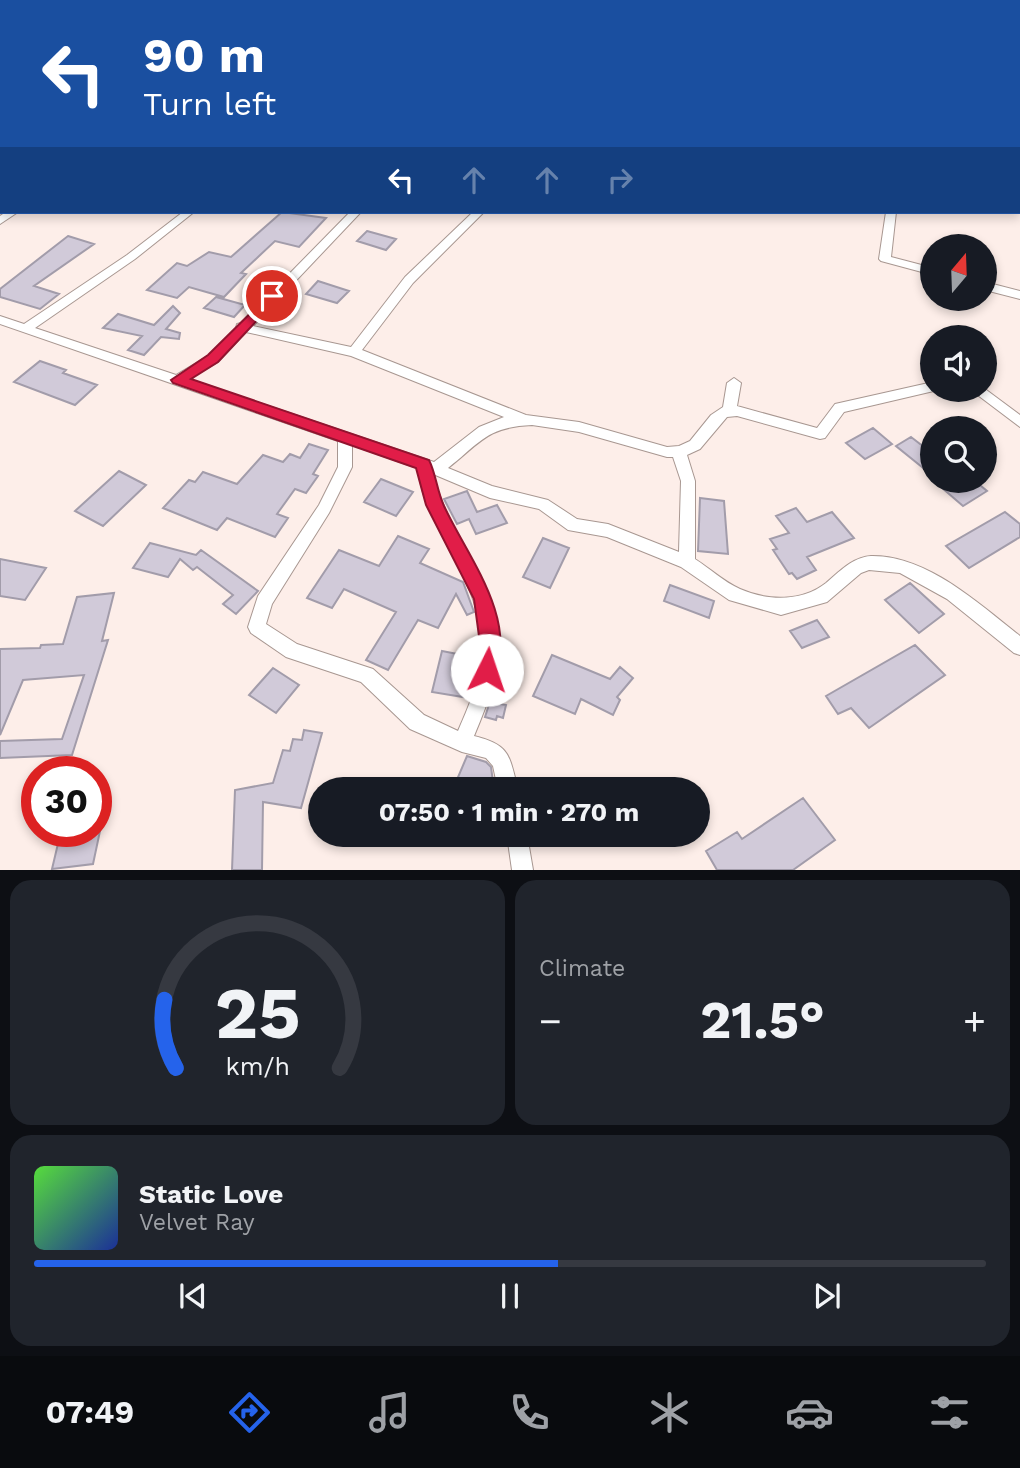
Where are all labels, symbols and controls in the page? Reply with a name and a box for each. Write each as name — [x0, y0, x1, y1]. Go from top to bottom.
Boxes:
text: 90 m — [143, 26, 265, 84]
icon: left — [28, 28, 119, 119]
text: Turn left — [143, 85, 276, 123]
icon: left — [382, 161, 420, 199]
icon: ahead — [455, 161, 493, 199]
icon: ahead — [528, 161, 566, 199]
icon: right — [601, 161, 639, 199]
north arrow — [920, 234, 998, 312]
map controls — [920, 234, 997, 493]
pin — [242, 266, 302, 326]
icon: arrive — [253, 277, 291, 315]
button: sound — [920, 325, 997, 402]
button: search — [920, 416, 997, 493]
position arrow — [450, 633, 524, 707]
speed limit sign: 30 — [21, 756, 112, 847]
text: 07:50 · 1 min · 270 m — [379, 797, 639, 827]
text: Climate — [539, 955, 625, 982]
text: 25 — [215, 971, 300, 1057]
text: 21.5° — [700, 990, 825, 1051]
text: − — [539, 999, 562, 1043]
text: + — [963, 999, 986, 1043]
text: km/h — [225, 1052, 290, 1081]
text: Static Love — [139, 1179, 283, 1209]
text: Velvet Ray — [139, 1209, 255, 1236]
icon: previous — [174, 1277, 212, 1315]
icon: pause — [491, 1277, 529, 1315]
icon: next — [808, 1277, 846, 1315]
icon: directions — [225, 1388, 274, 1437]
icon: music — [365, 1388, 414, 1437]
icon: phone — [505, 1388, 554, 1437]
icon: climate — [645, 1388, 694, 1437]
icon: car — [785, 1388, 834, 1437]
icon: filters — [925, 1388, 974, 1437]
text: 07:49 — [46, 1393, 134, 1431]

